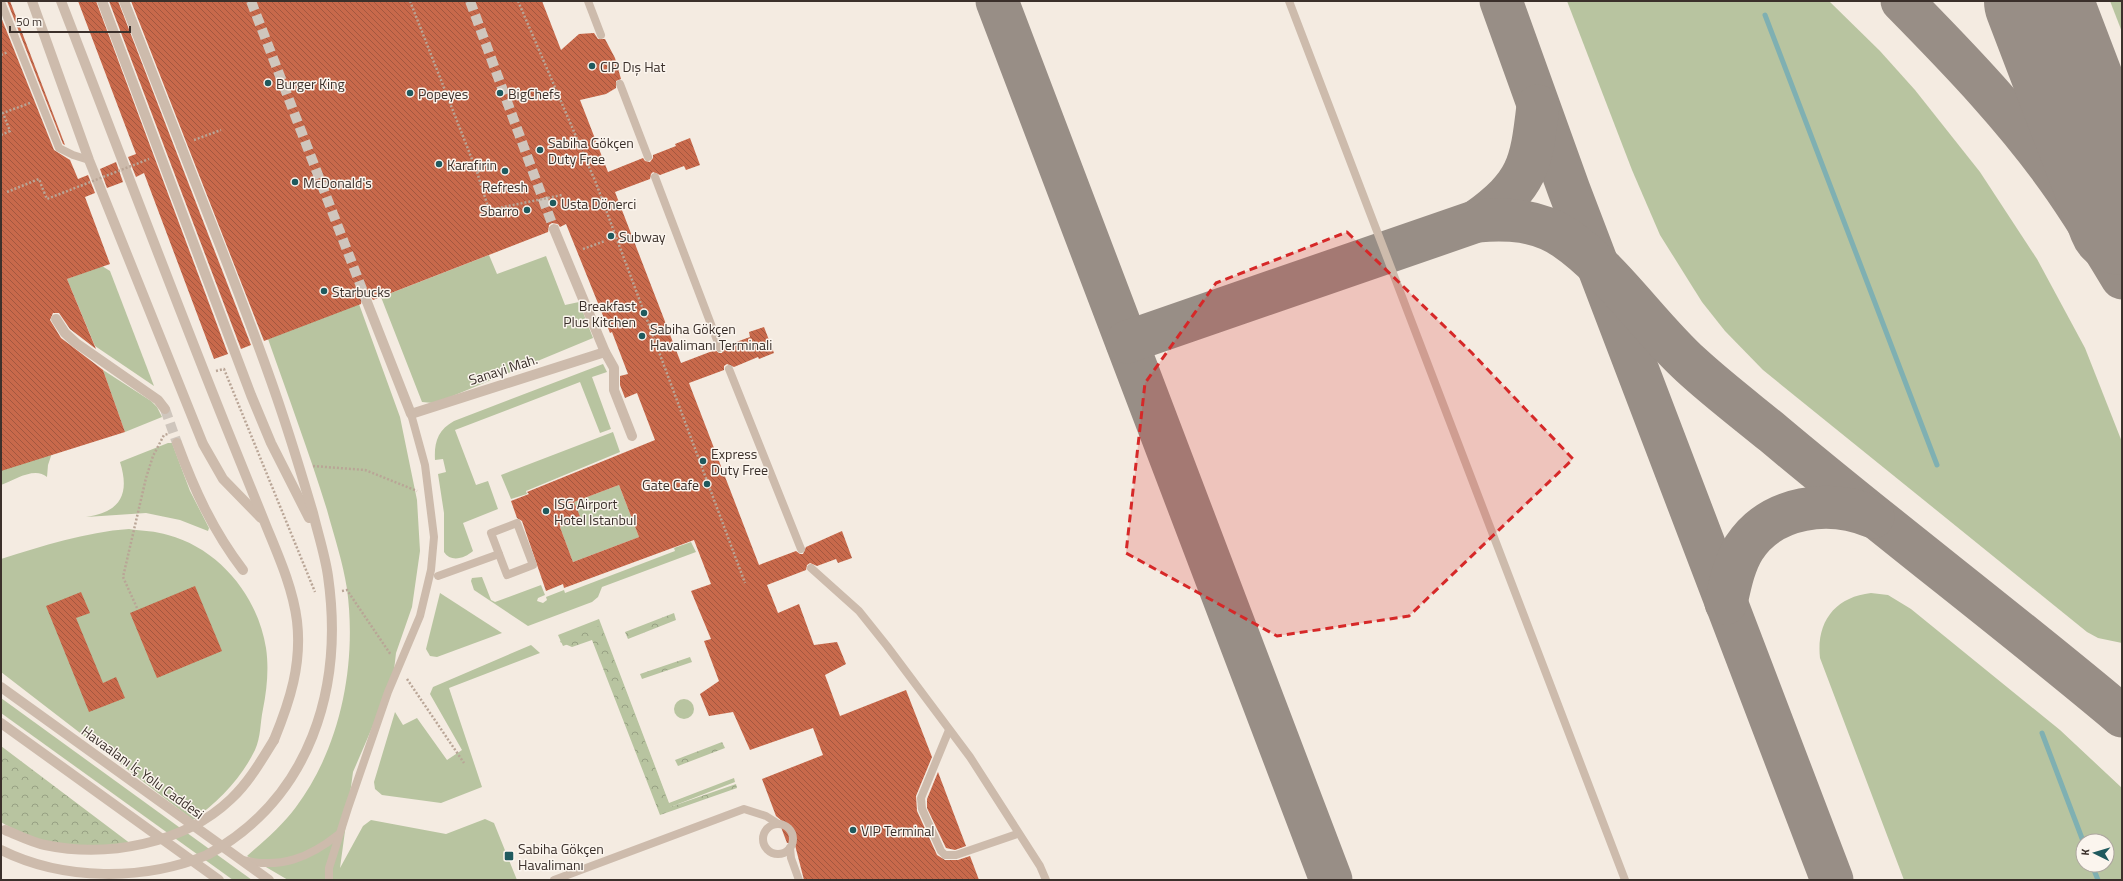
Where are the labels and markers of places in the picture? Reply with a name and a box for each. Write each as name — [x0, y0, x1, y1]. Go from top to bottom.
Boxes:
place label: CIP Dış Hat — [600, 56, 666, 77]
marker: CIP Dış Hat — [587, 61, 597, 71]
place label: Burger King — [276, 73, 345, 94]
marker: Burger King — [263, 78, 273, 88]
place label: Popeyes — [418, 83, 468, 104]
place label: BigChefs — [508, 83, 560, 104]
marker: Popeyes — [405, 88, 415, 98]
marker: BigChefs — [495, 88, 505, 98]
place label: Sabiha Gökçen Duty Free — [548, 132, 634, 169]
marker: Sabiha Gökçen Duty Free — [535, 145, 545, 155]
place label: Karafirin — [447, 154, 497, 175]
marker: Karafirin — [434, 159, 444, 169]
marker: Refresh — [500, 166, 510, 176]
place label: McDonald's — [303, 172, 372, 193]
place label: Refresh — [482, 176, 528, 197]
marker: McDonald's — [290, 177, 300, 187]
place label: Usta Dönerci — [561, 193, 636, 214]
marker: Usta Dönerci — [548, 198, 558, 208]
place label: Sbarro — [480, 200, 519, 221]
marker: Sbarro — [522, 205, 532, 215]
place label: Subway — [619, 226, 666, 247]
marker: Subway — [606, 231, 616, 241]
place label: Starbucks — [332, 281, 390, 302]
marker: Starbucks — [319, 286, 329, 296]
place label: Breakfast Plus Kitchen — [563, 295, 636, 332]
marker: Breakfast Plus Kitchen — [639, 308, 649, 318]
place label: Sabiha Gökçen Havalimanı Terminali — [650, 318, 772, 355]
marker: Sabiha Gökçen Havalimanı Terminali — [637, 331, 647, 341]
place label: Express Duty Free — [711, 443, 768, 480]
marker: Express Duty Free — [698, 456, 708, 466]
place label: Gate Cafe — [642, 474, 699, 495]
marker: Gate Cafe — [702, 479, 712, 489]
place label: ISG Airport Hotel Istanbul — [554, 493, 636, 530]
marker: ISG Airport Hotel Istanbul — [541, 506, 551, 516]
place label: VIP Terminal — [861, 820, 935, 841]
marker: VIP Terminal — [848, 825, 858, 835]
place label: Sabiha Gökçen Havalimanı — [518, 838, 604, 875]
marker: Sabiha Gökçen Havalimanı — [503, 850, 515, 862]

